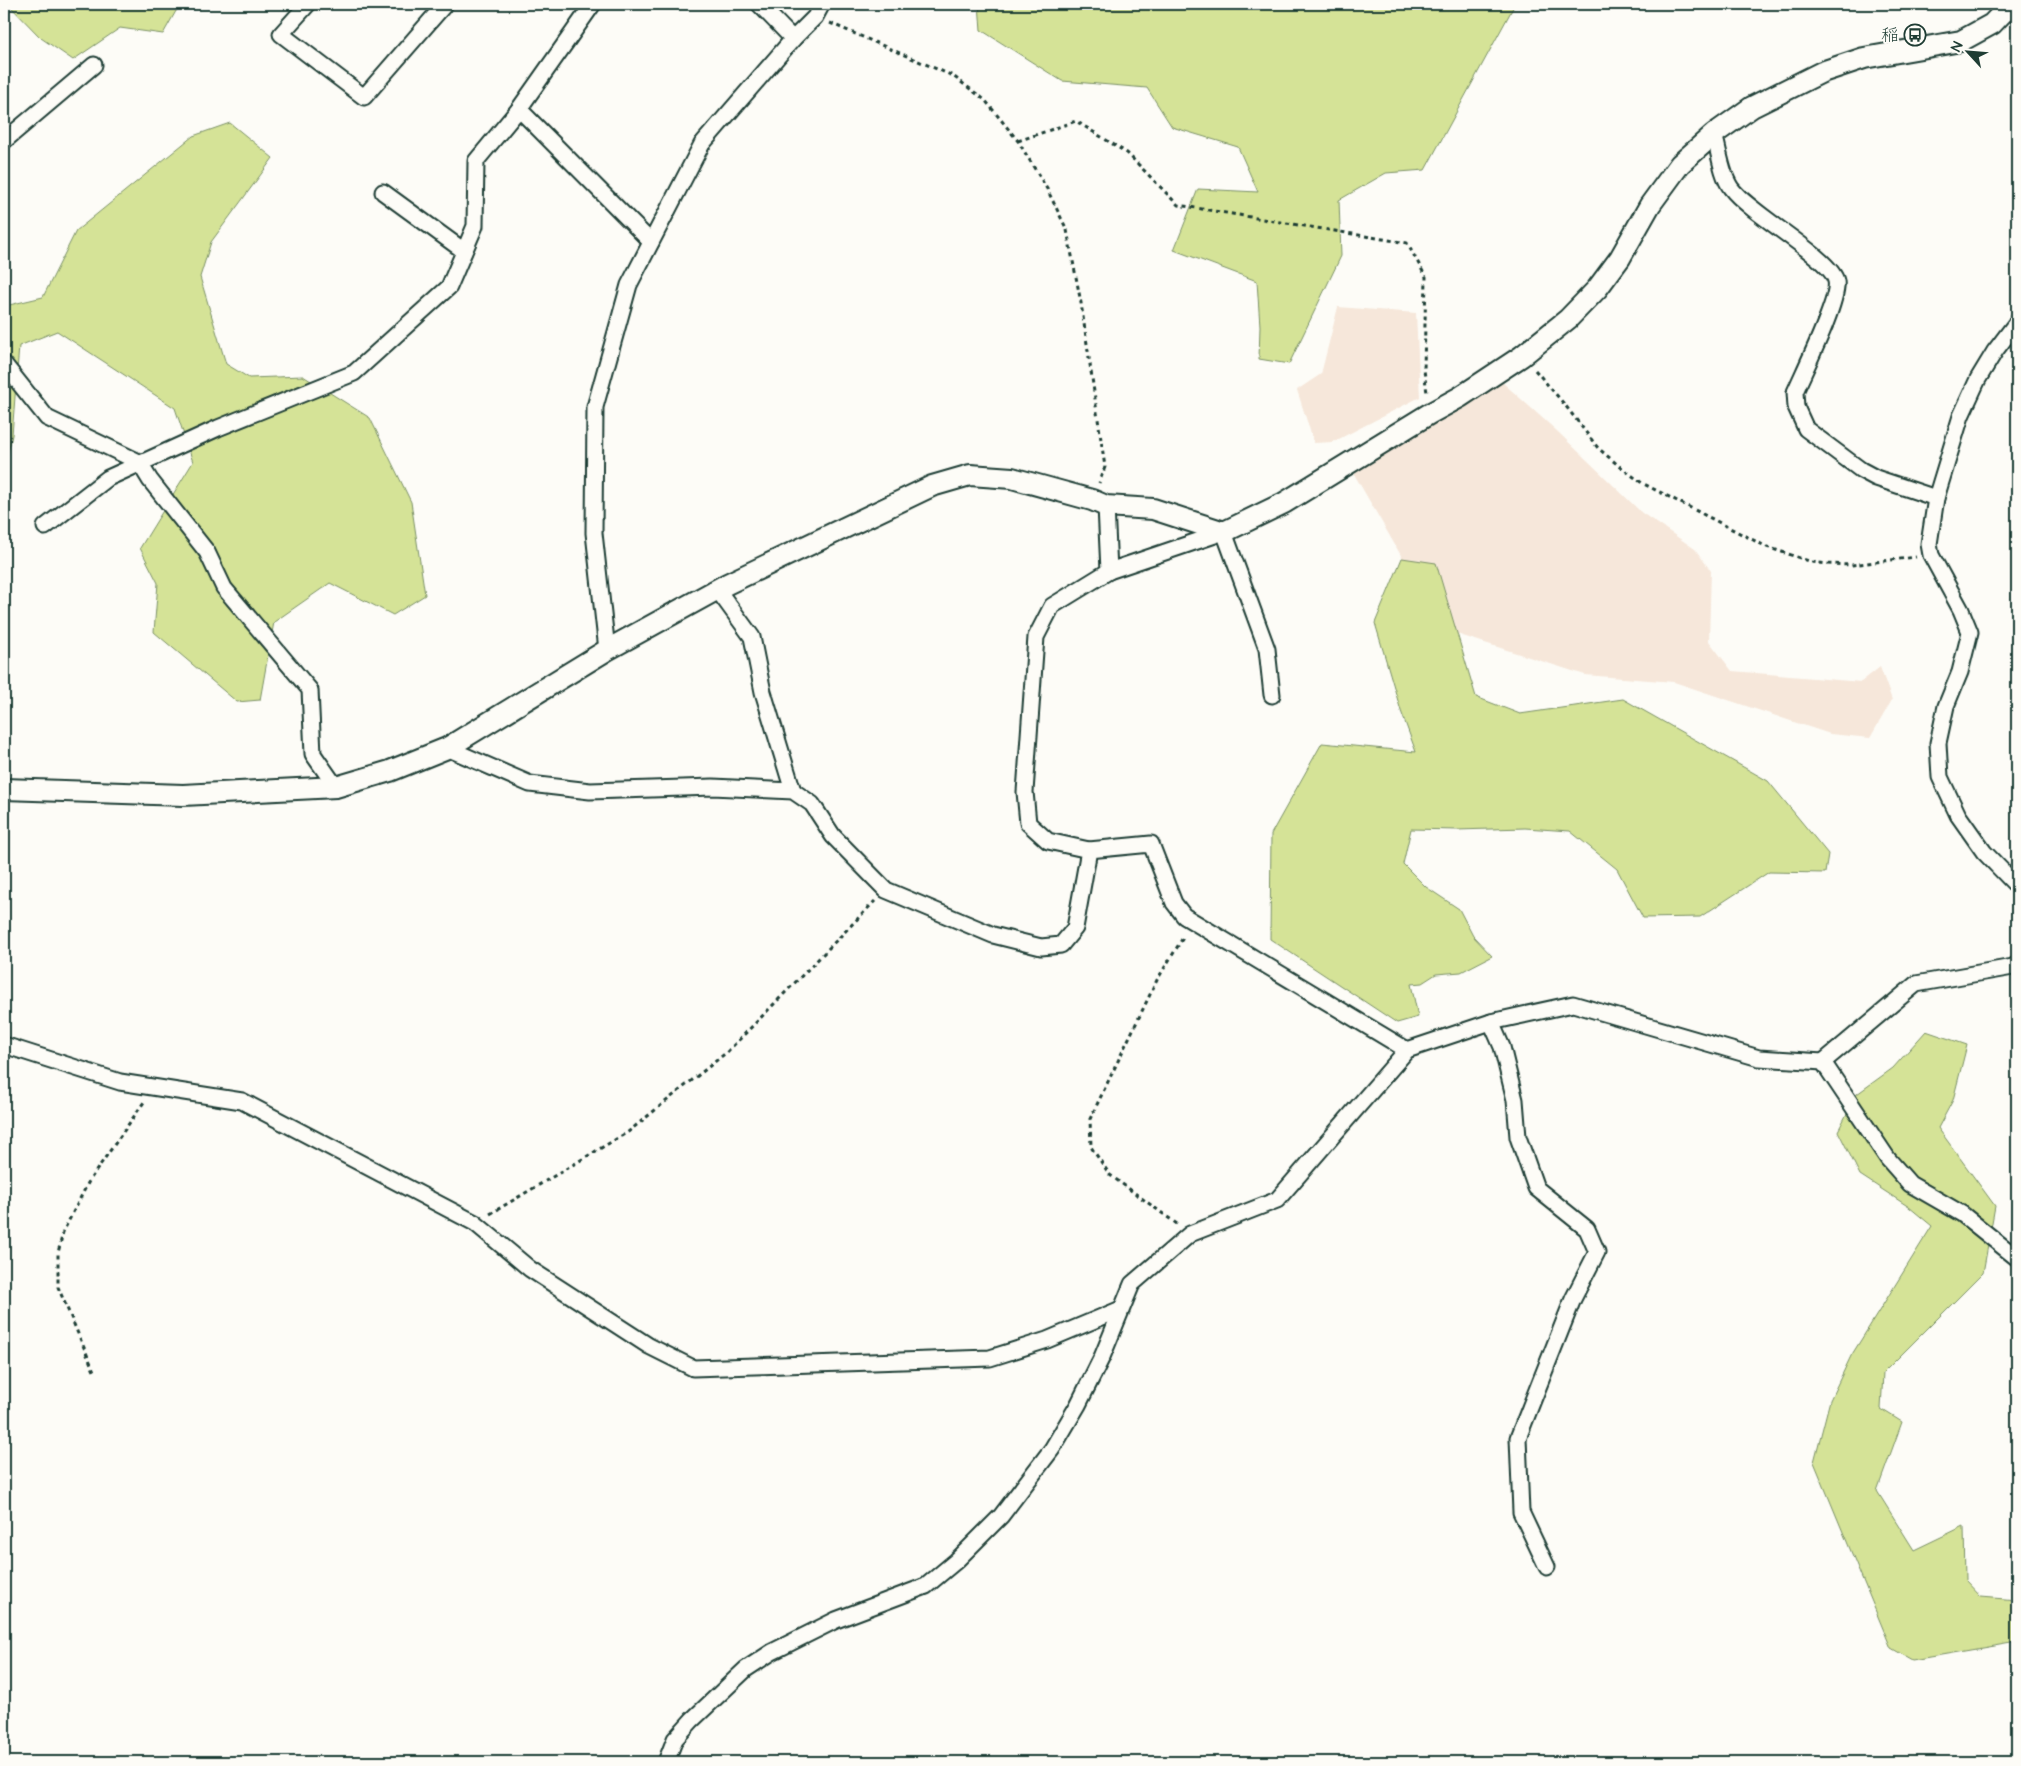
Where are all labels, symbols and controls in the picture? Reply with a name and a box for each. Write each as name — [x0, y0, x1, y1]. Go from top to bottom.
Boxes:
place label: 稲 — [1881, 23, 1899, 48]
bus stop icon: 稲 — [1903, 23, 1927, 47]
north arrow — [1944, 28, 1994, 78]
text: N — [1946, 38, 1968, 55]

